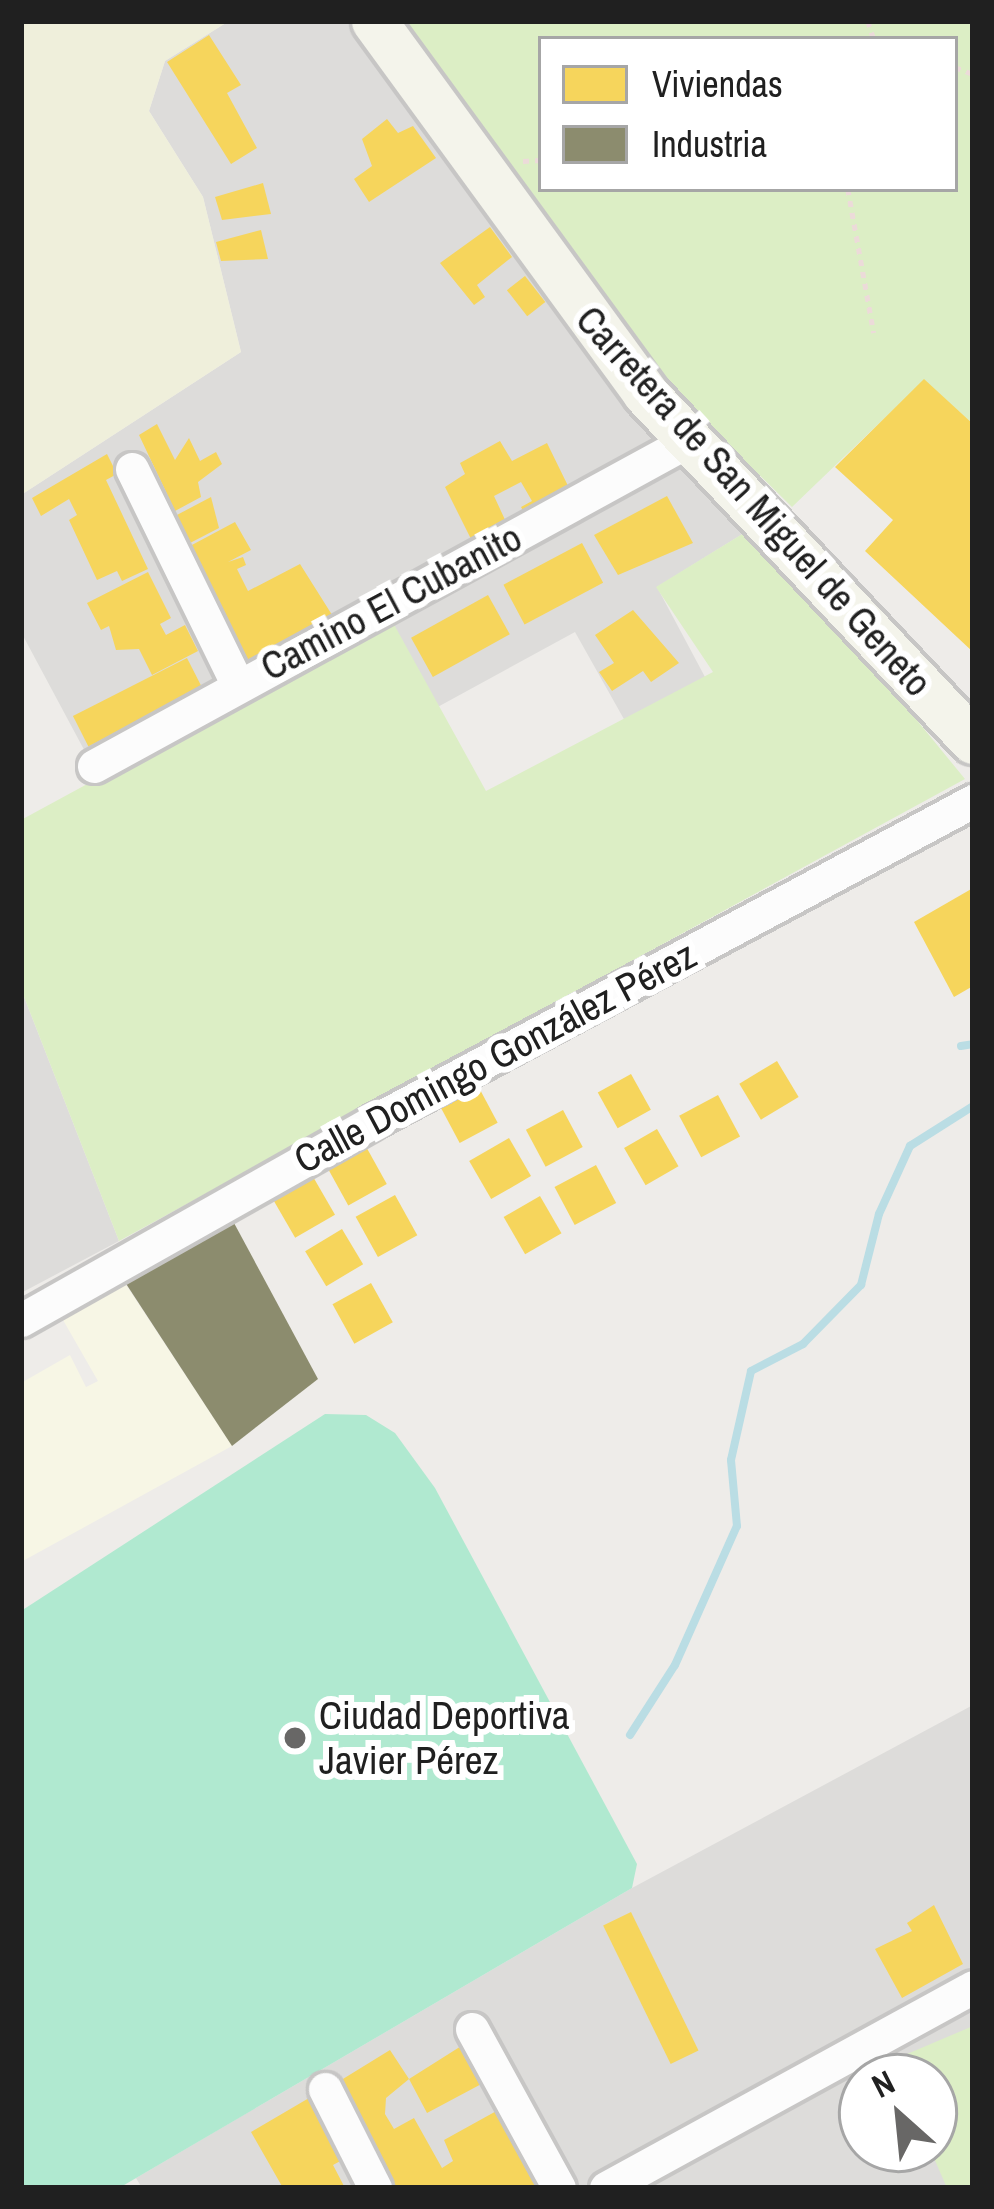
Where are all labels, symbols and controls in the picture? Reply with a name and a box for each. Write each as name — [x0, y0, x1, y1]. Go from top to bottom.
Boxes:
legend — [538, 36, 958, 192]
text: Viviendas — [652, 60, 783, 108]
text: Industria — [652, 120, 767, 168]
street label: Carretera de San Miguel de Geneto — [567, 296, 941, 706]
street label: Camino El Cubanito — [253, 514, 529, 690]
street label: Calle Domingo González Pérez — [286, 931, 704, 1183]
place label: Ciudad Deportiva Javier Pérez — [319, 1693, 570, 1784]
marker: Ciudad Deportiva Javier Pérez — [282, 1725, 308, 1751]
north arrow — [838, 2053, 958, 2173]
text: N — [864, 2060, 902, 2108]

